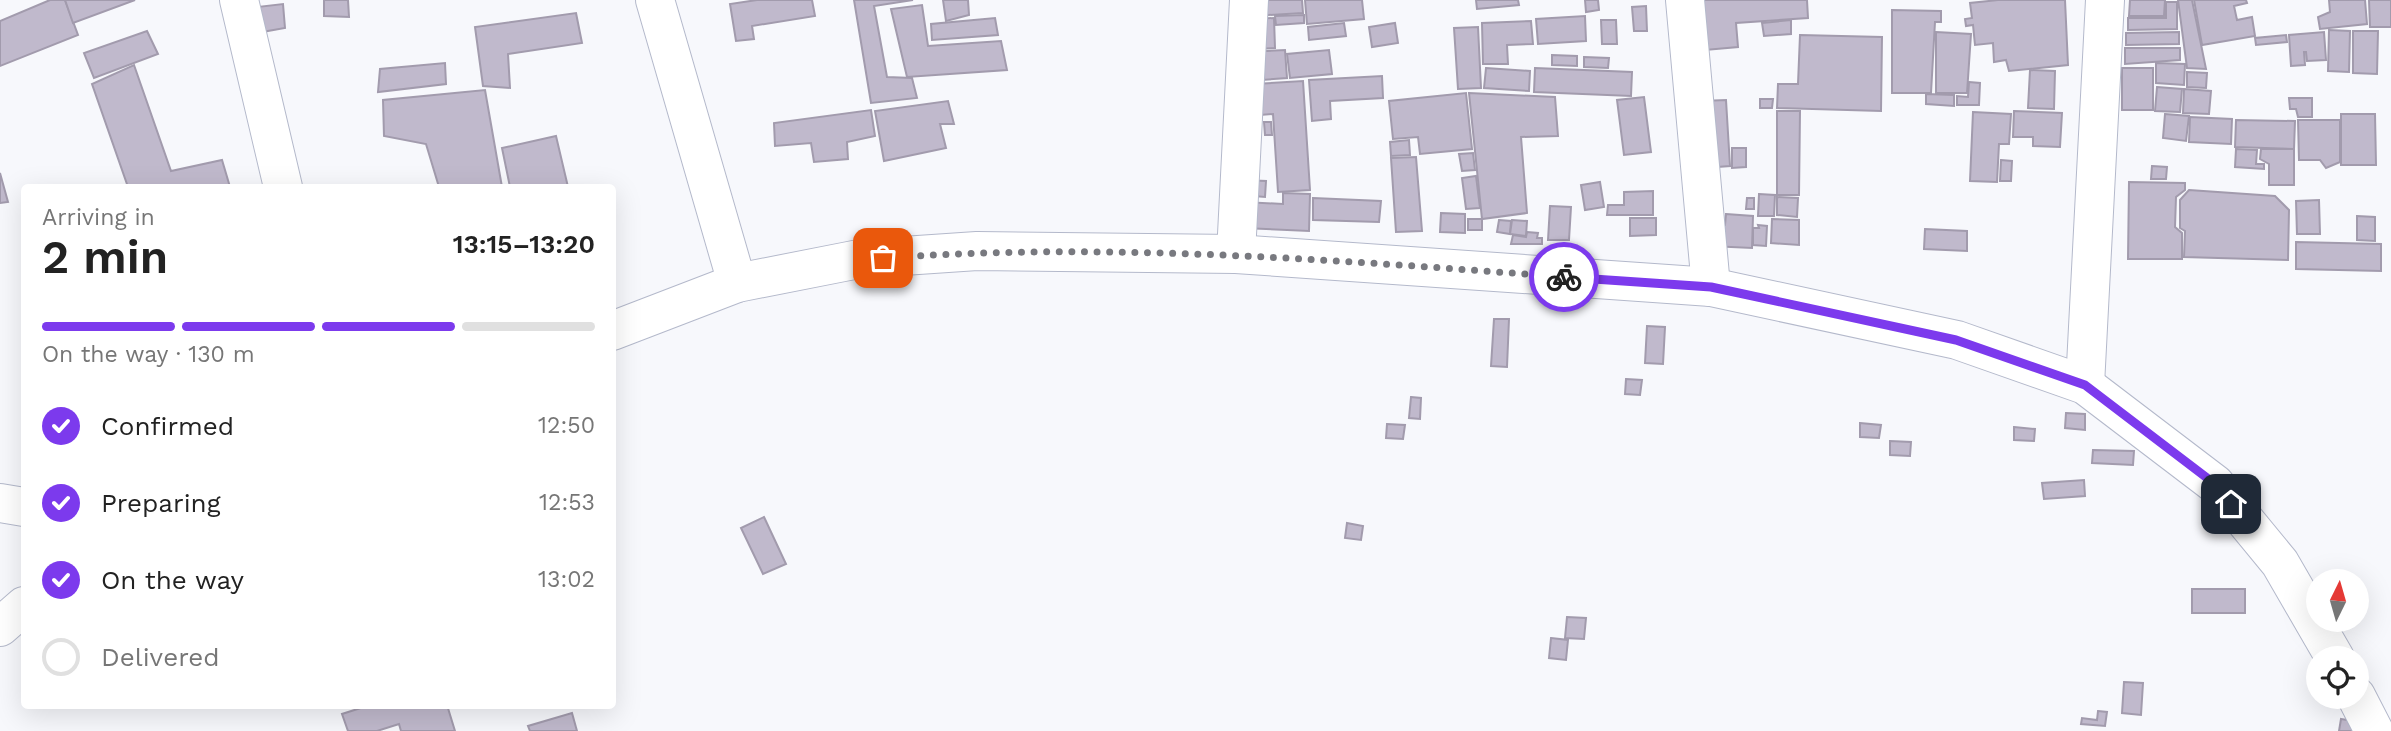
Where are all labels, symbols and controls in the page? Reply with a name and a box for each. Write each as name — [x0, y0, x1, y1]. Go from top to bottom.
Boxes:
text: Arriving in — [42, 204, 155, 231]
pin — [853, 228, 913, 288]
text: 13:15–13:20 — [453, 229, 595, 259]
text: 2 min — [42, 230, 168, 284]
icon: bag — [864, 239, 902, 277]
courier — [1529, 242, 1599, 312]
icon: bike — [1545, 258, 1583, 296]
text: On the way · 130 m — [42, 341, 255, 368]
icon: check — [42, 407, 80, 445]
text: Confirmed — [101, 411, 234, 441]
text: 12:50 — [538, 412, 595, 439]
pin — [2201, 474, 2261, 534]
icon: check — [42, 484, 80, 522]
icon: home — [2212, 485, 2250, 523]
text: Preparing — [101, 488, 221, 518]
text: 12:53 — [539, 489, 595, 516]
icon: check — [42, 561, 80, 599]
text: On the way — [101, 565, 244, 595]
text: 13:02 — [538, 566, 595, 593]
north arrow — [2306, 569, 2370, 632]
map controls — [2306, 569, 2369, 709]
text: Delivered — [101, 642, 220, 672]
button: locate — [2306, 646, 2369, 709]

